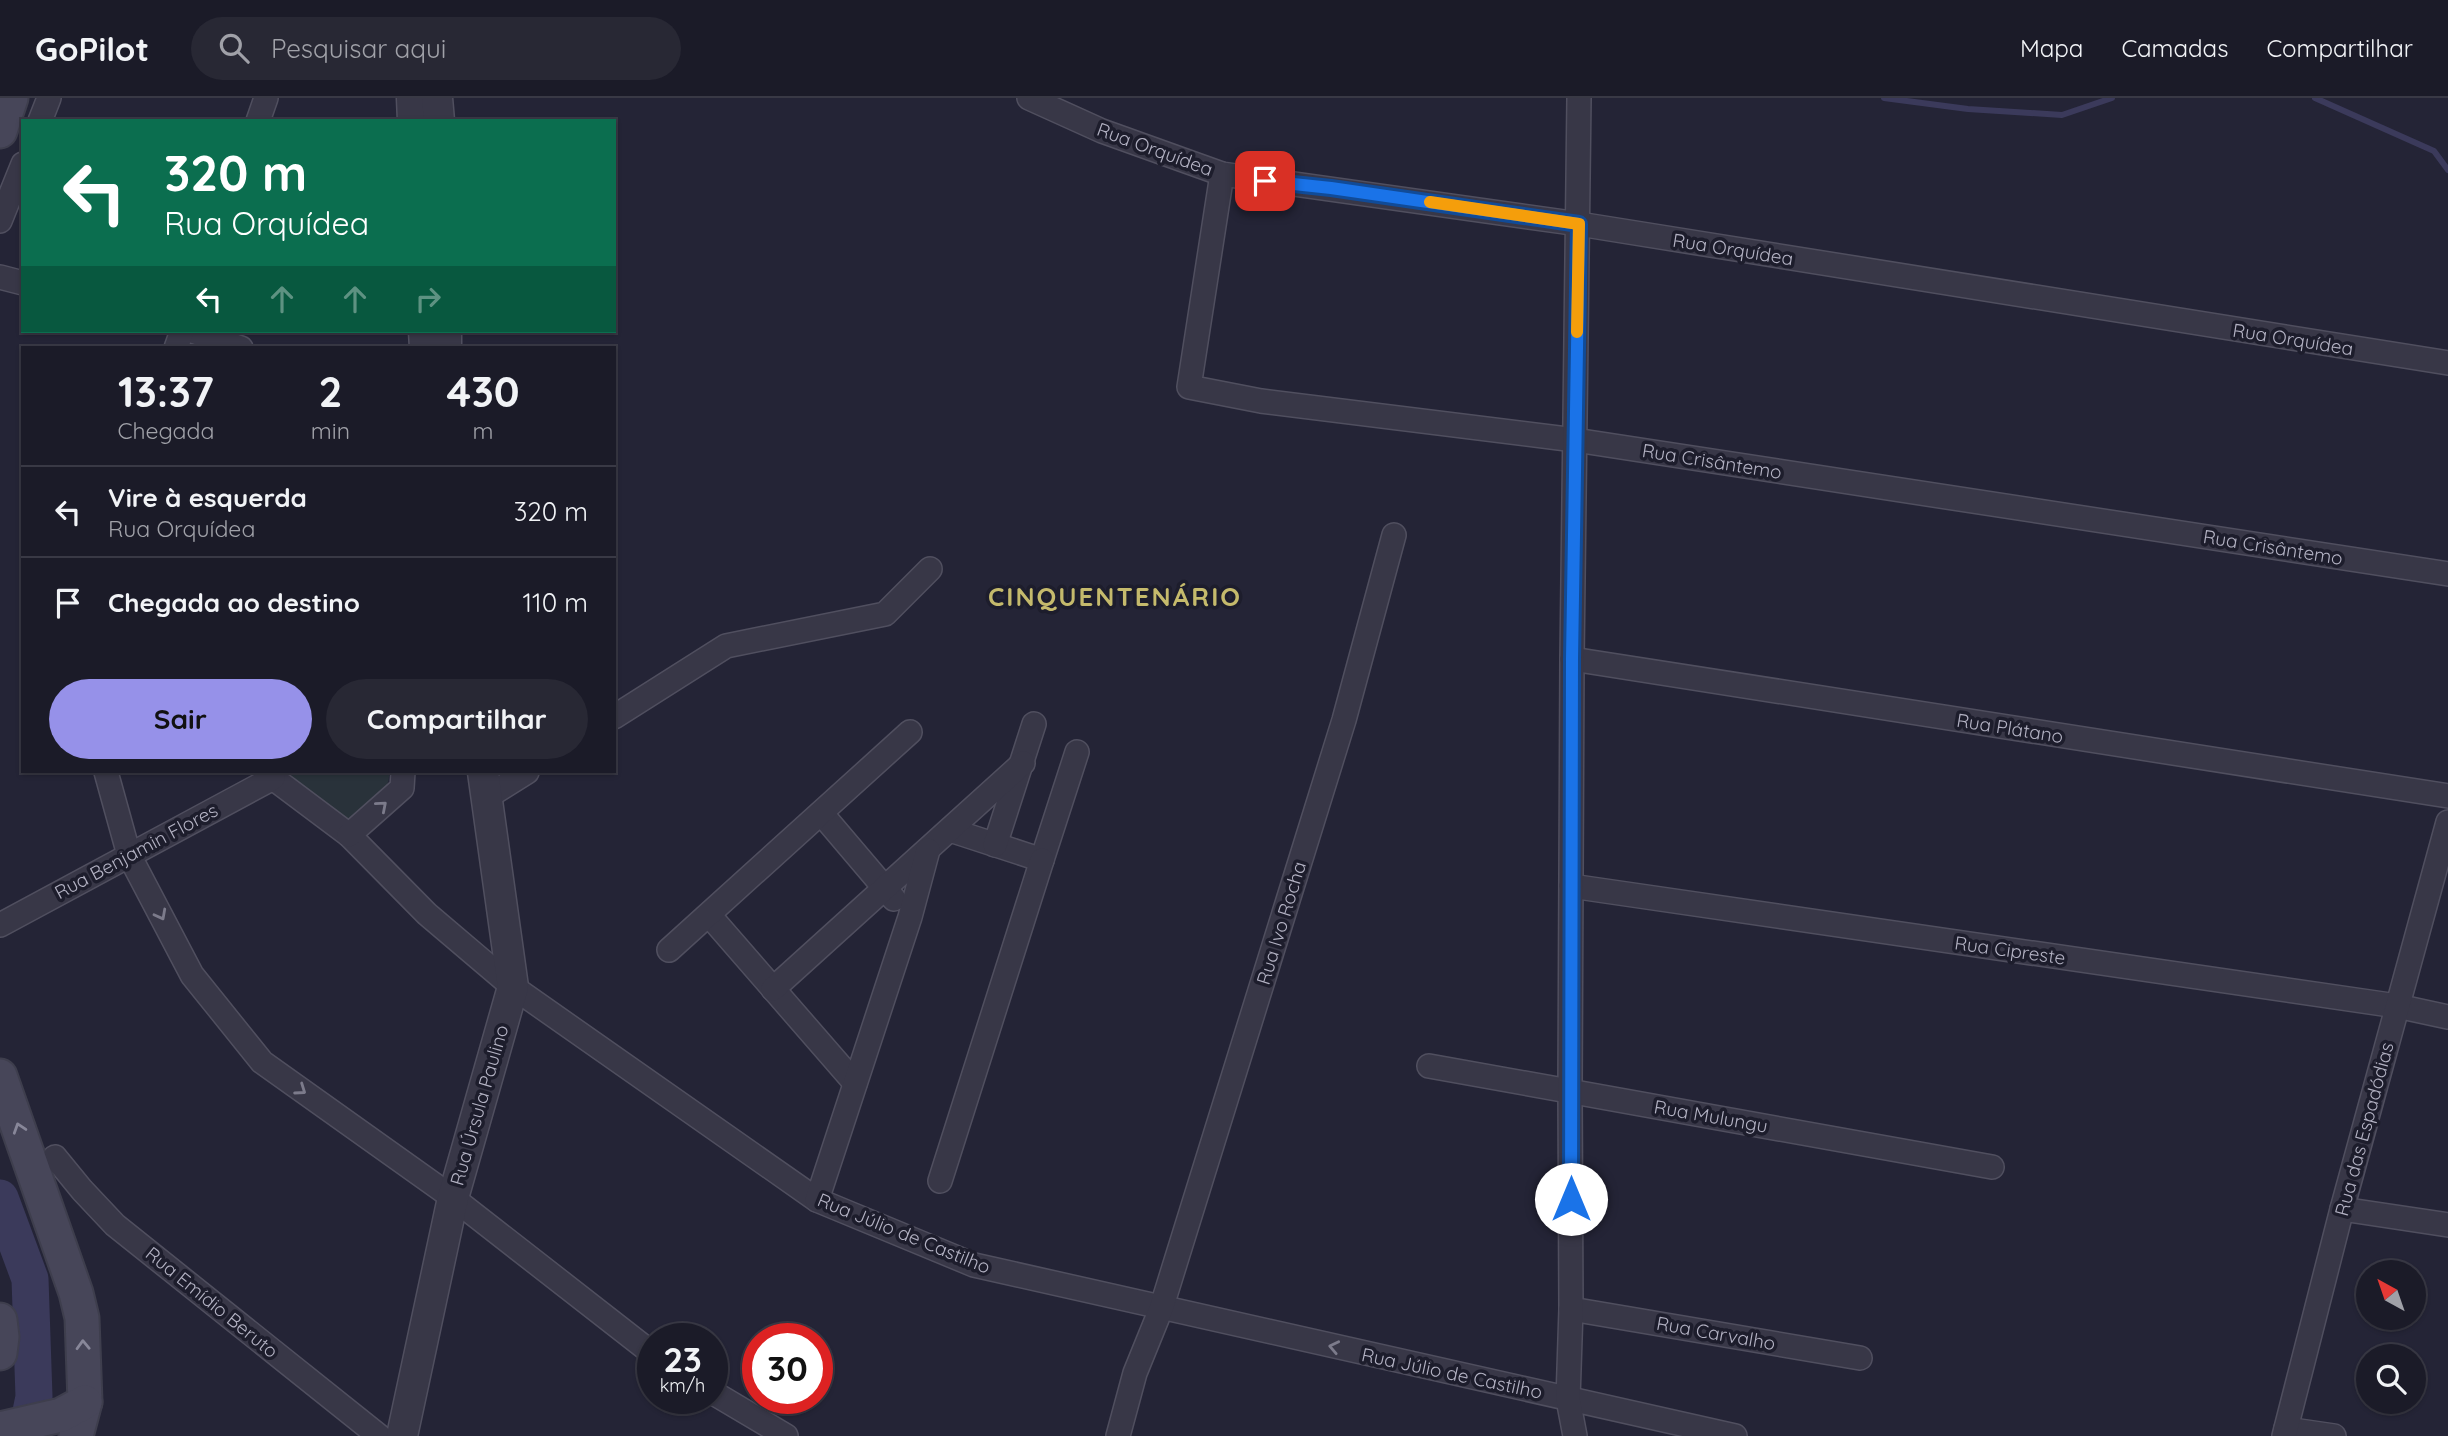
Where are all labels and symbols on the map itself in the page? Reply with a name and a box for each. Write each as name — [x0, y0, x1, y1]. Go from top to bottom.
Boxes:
street label: Rua Orquídea — [1094, 117, 1216, 181]
pin — [1235, 151, 1295, 211]
street label: Rua Orquídea — [1671, 228, 1795, 270]
street label: Rua Orquídea — [2231, 318, 2355, 360]
street label: Rua Crisântemo — [1640, 438, 1784, 484]
street label: Rua Crisântemo — [2201, 524, 2345, 570]
district label: CINQUENTENÁRIO — [988, 580, 1242, 613]
street label: Rua Plátano — [1955, 708, 2065, 748]
street label: Rua Benjamin Flores — [50, 798, 222, 904]
one-way arrow — [373, 802, 386, 814]
street label: Rua Ivo Rocha — [1251, 858, 1311, 988]
one-way arrow — [152, 908, 166, 920]
street label: Rua Cipreste — [1953, 930, 2067, 970]
street label: Rua Úrsula Paulino — [445, 1022, 513, 1188]
street label: Rua das Espadódias — [2329, 1039, 2399, 1219]
one-way arrow — [293, 1082, 306, 1094]
street label: Rua Mulungu — [1652, 1094, 1770, 1138]
one-way arrow — [13, 1122, 27, 1134]
position arrow — [1534, 1162, 1608, 1236]
street label: Rua Júlio de Castilho — [814, 1187, 994, 1279]
street label: Rua Emídio Beruto — [141, 1241, 283, 1363]
north arrow — [2356, 1260, 2426, 1330]
street label: Rua Carvalho — [1655, 1311, 1777, 1355]
speed limit sign: 30 — [742, 1323, 833, 1414]
one-way arrow — [76, 1339, 91, 1350]
one-way arrow — [1328, 1341, 1340, 1356]
street label: Rua Júlio de Castilho — [1359, 1342, 1545, 1404]

